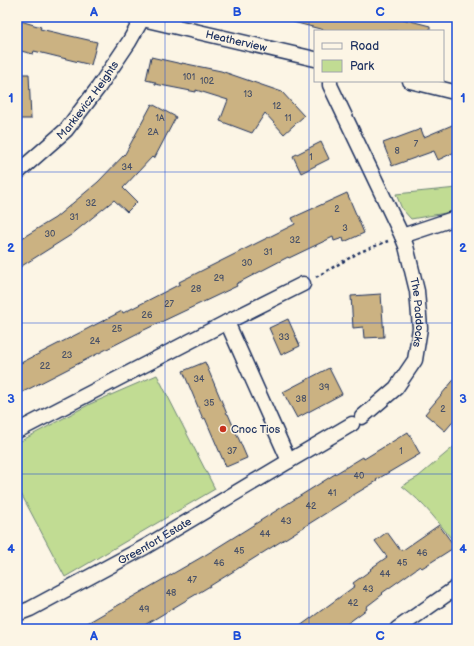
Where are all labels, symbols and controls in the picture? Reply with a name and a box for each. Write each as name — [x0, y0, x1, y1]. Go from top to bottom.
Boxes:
text: A — [89, 4, 98, 20]
text: B — [232, 4, 242, 20]
text: C — [375, 4, 385, 20]
street label: Heatherview — [204, 27, 269, 54]
legend — [314, 30, 444, 82]
text: Road — [350, 39, 379, 54]
street label: Markievicz Heights — [54, 58, 121, 142]
text: Park — [350, 59, 374, 74]
house number: 101 — [183, 72, 195, 83]
house number: 102 — [200, 76, 215, 87]
house number: 13 — [243, 89, 253, 100]
text: 1 — [8, 90, 14, 106]
text: 1 — [460, 90, 466, 106]
house number: 12 — [273, 101, 282, 112]
house number: 1A — [156, 113, 165, 124]
house number: 11 — [285, 113, 291, 124]
house number: 2A — [148, 127, 159, 138]
house number: 7 — [414, 139, 419, 150]
house number: 8 — [394, 146, 400, 157]
house number: 1 — [309, 152, 313, 163]
house number: 34 — [121, 162, 133, 173]
house number: 32 — [86, 198, 97, 209]
house number: 2 — [334, 204, 340, 215]
house number: 31 — [69, 212, 79, 223]
house number: 3 — [342, 223, 348, 234]
house number: 30 — [45, 229, 55, 240]
house number: 32 — [290, 235, 301, 246]
text: 2 — [7, 240, 15, 256]
text: 2 — [459, 240, 467, 256]
house number: 31 — [263, 247, 273, 258]
house number: 30 — [242, 258, 252, 269]
house number: 29 — [214, 273, 224, 284]
street label: The Paddocks — [407, 276, 427, 349]
house number: 28 — [191, 284, 201, 295]
house number: 27 — [164, 299, 174, 310]
house number: 26 — [142, 310, 153, 321]
house number: 25 — [112, 324, 122, 335]
house number: 33 — [278, 332, 290, 343]
house number: 24 — [90, 336, 101, 347]
house number: 23 — [62, 350, 73, 361]
house number: 22 — [40, 361, 51, 372]
house number: 34 — [193, 374, 205, 385]
house number: 39 — [319, 382, 329, 393]
text: 3 — [7, 391, 15, 407]
text: 3 — [459, 391, 467, 407]
house number: 38 — [296, 394, 306, 405]
house number: 35 — [204, 398, 214, 409]
house number: 2 — [440, 404, 446, 415]
place label: Cnoc Tios — [231, 423, 281, 436]
marker: Cnoc Tios — [218, 424, 228, 434]
house number: 37 — [227, 446, 238, 457]
house number: 1 — [399, 446, 403, 457]
house number: 40 — [354, 471, 364, 482]
house number: 41 — [328, 488, 336, 499]
house number: 42 — [306, 501, 317, 512]
street label: Greenfort Estate — [116, 514, 194, 567]
house number: 43 — [280, 516, 292, 527]
house number: 44 — [260, 529, 271, 540]
text: 4 — [7, 541, 15, 557]
text: 4 — [459, 541, 467, 557]
house number: 45 — [234, 546, 244, 557]
house number: 46 — [417, 548, 428, 559]
house number: 46 — [214, 558, 225, 569]
house number: 45 — [397, 558, 407, 569]
house number: 44 — [380, 569, 391, 580]
house number: 47 — [187, 575, 198, 586]
house number: 43 — [362, 584, 374, 595]
house number: 48 — [166, 588, 176, 599]
house number: 42 — [348, 598, 359, 609]
house number: 49 — [139, 604, 149, 615]
text: A — [89, 628, 98, 644]
text: B — [232, 628, 242, 644]
text: C — [375, 628, 385, 644]

